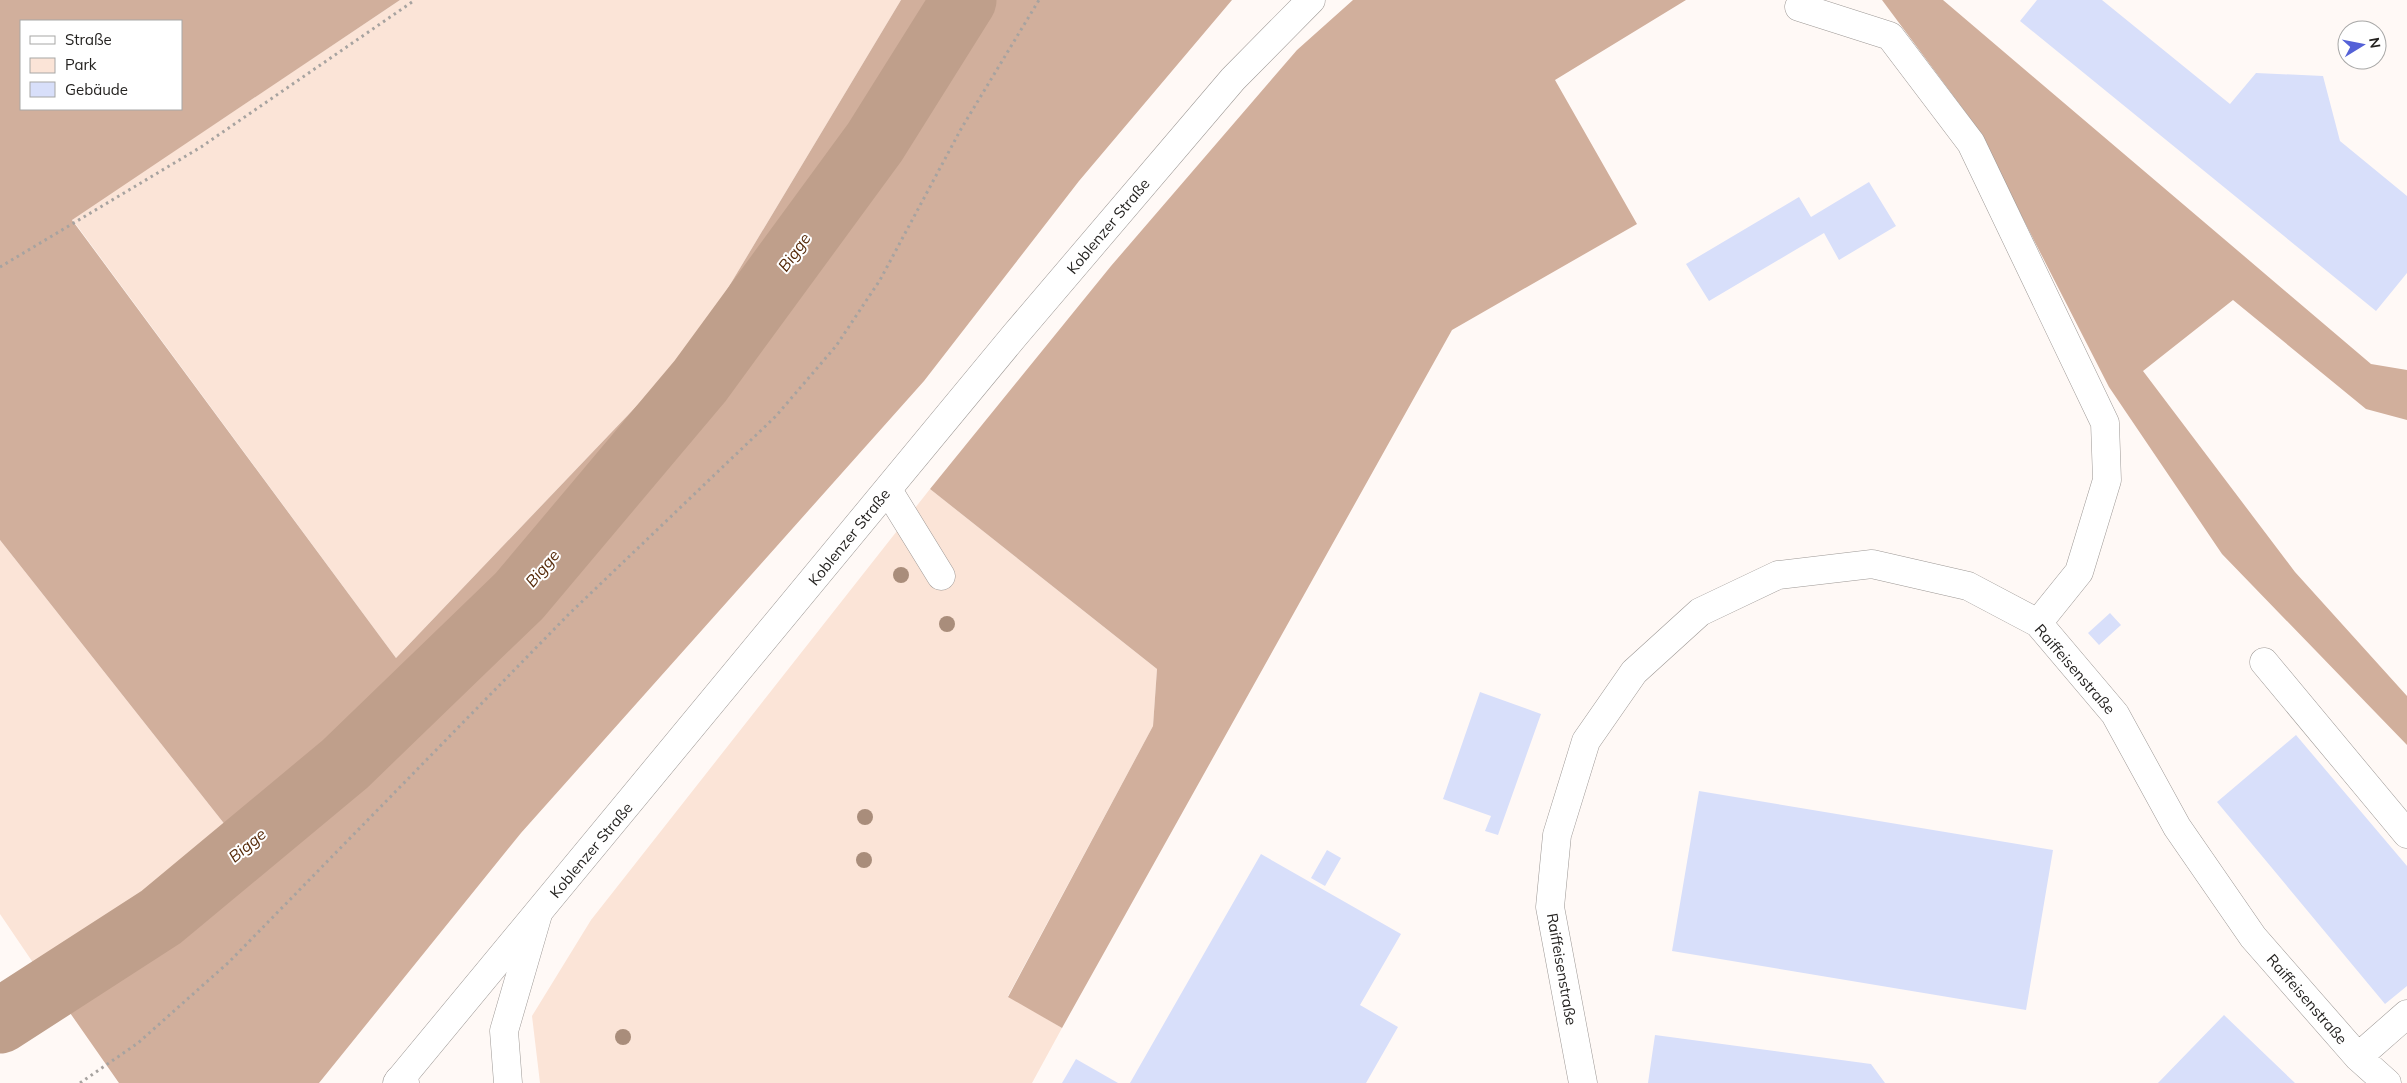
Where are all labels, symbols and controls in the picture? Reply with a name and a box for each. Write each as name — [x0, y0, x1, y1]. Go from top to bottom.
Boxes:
legend — [20, 20, 182, 110]
north arrow — [2337, 20, 2387, 70]
text: Straße — [65, 30, 112, 49]
text: N — [2365, 36, 2385, 50]
text: Park — [65, 55, 97, 74]
text: Gebäude — [65, 80, 128, 99]
street label: Koblenzer Straße — [1062, 174, 1154, 278]
water label: Bigge — [773, 229, 815, 275]
street label: Koblenzer Straße — [804, 485, 894, 589]
water label: Bigge — [521, 545, 564, 591]
street label: Raiffeisenstraße — [2031, 620, 2119, 718]
street label: Koblenzer Straße — [545, 798, 637, 902]
water label: Bigge — [224, 823, 270, 866]
street label: Raiffeisenstraße — [1543, 912, 1581, 1026]
street label: Raiffeisenstraße — [2263, 950, 2351, 1048]

